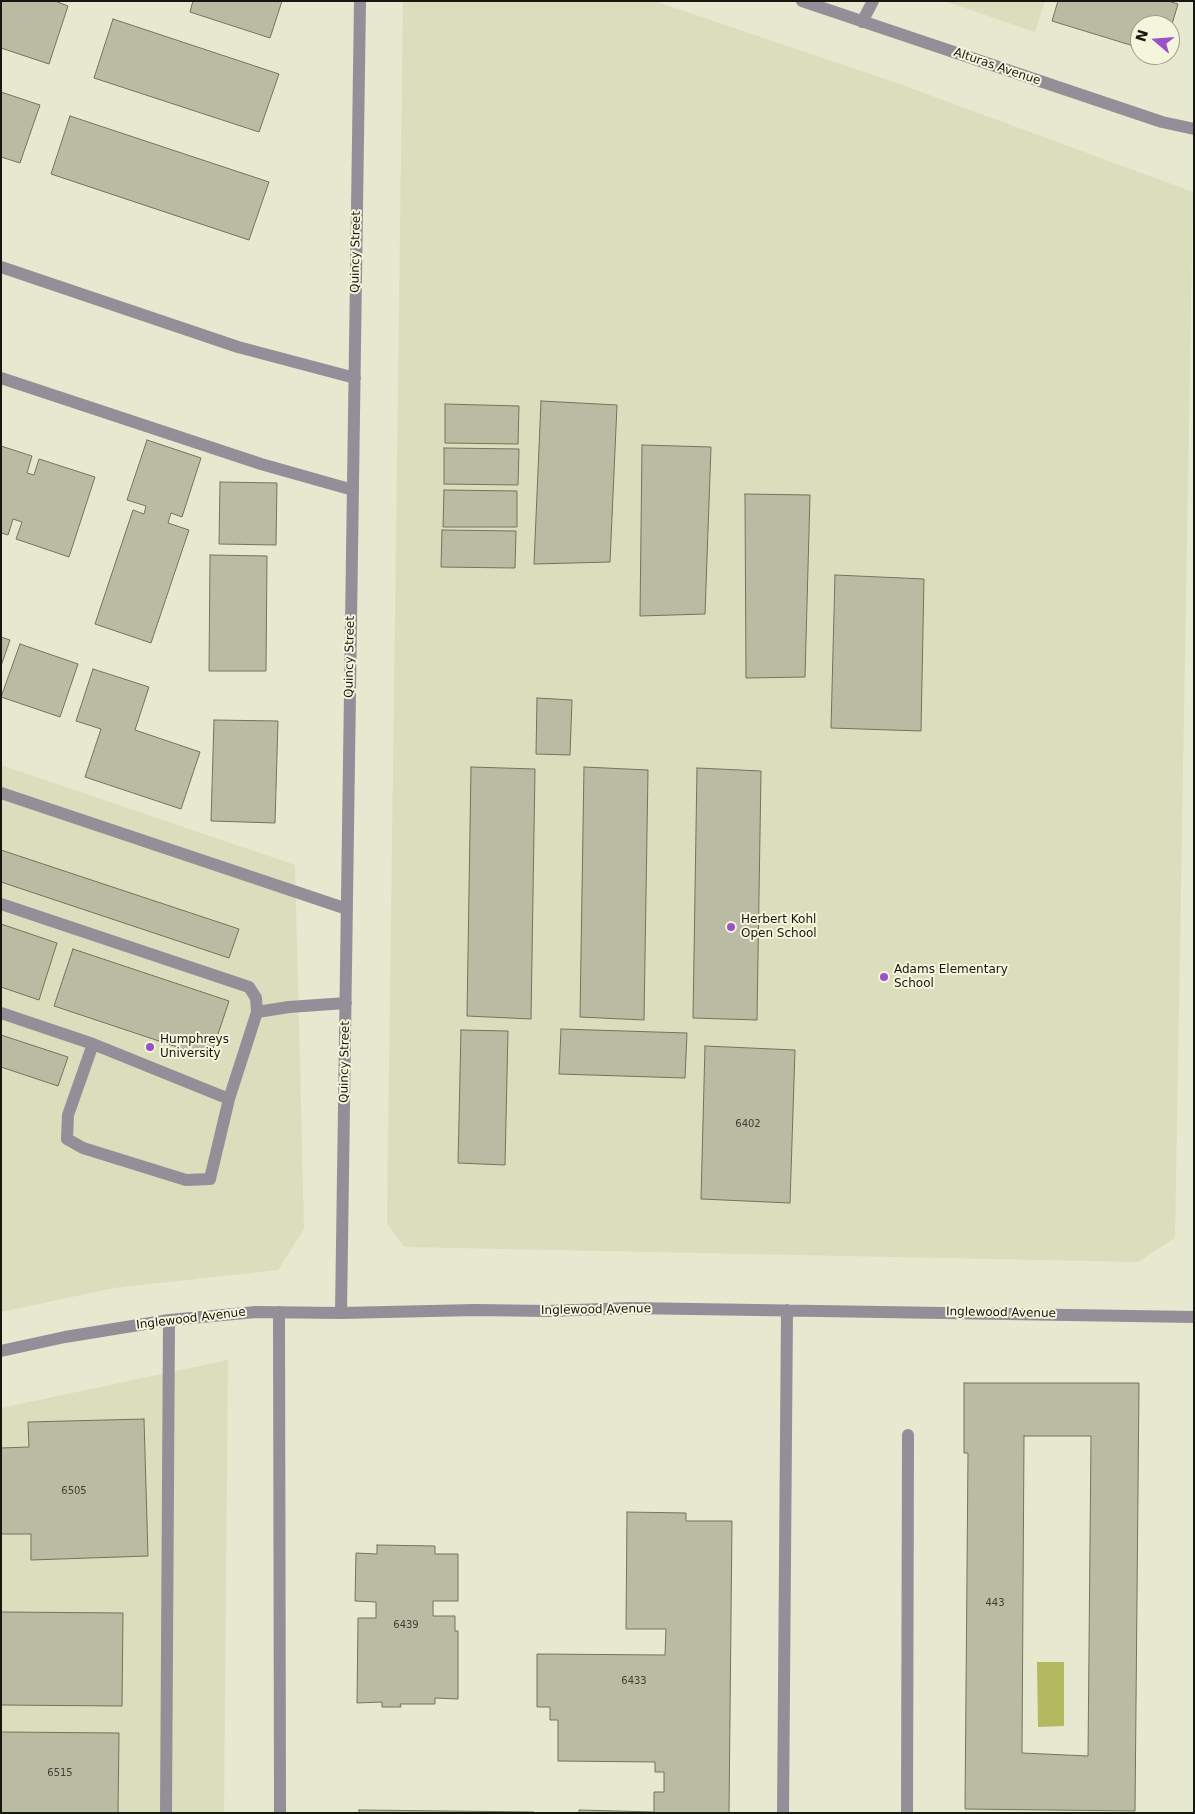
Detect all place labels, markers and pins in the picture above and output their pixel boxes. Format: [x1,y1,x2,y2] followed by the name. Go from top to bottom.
[741,913,817,941] place label: Herbert Kohl Open School
[725,921,737,933] marker: Herbert Kohl Open School
[894,963,1008,991] place label: Adams Elementary School
[878,971,890,983] marker: Adams Elementary School
[160,1033,229,1061] place label: Humphreys University
[144,1041,156,1053] marker: Humphreys University

